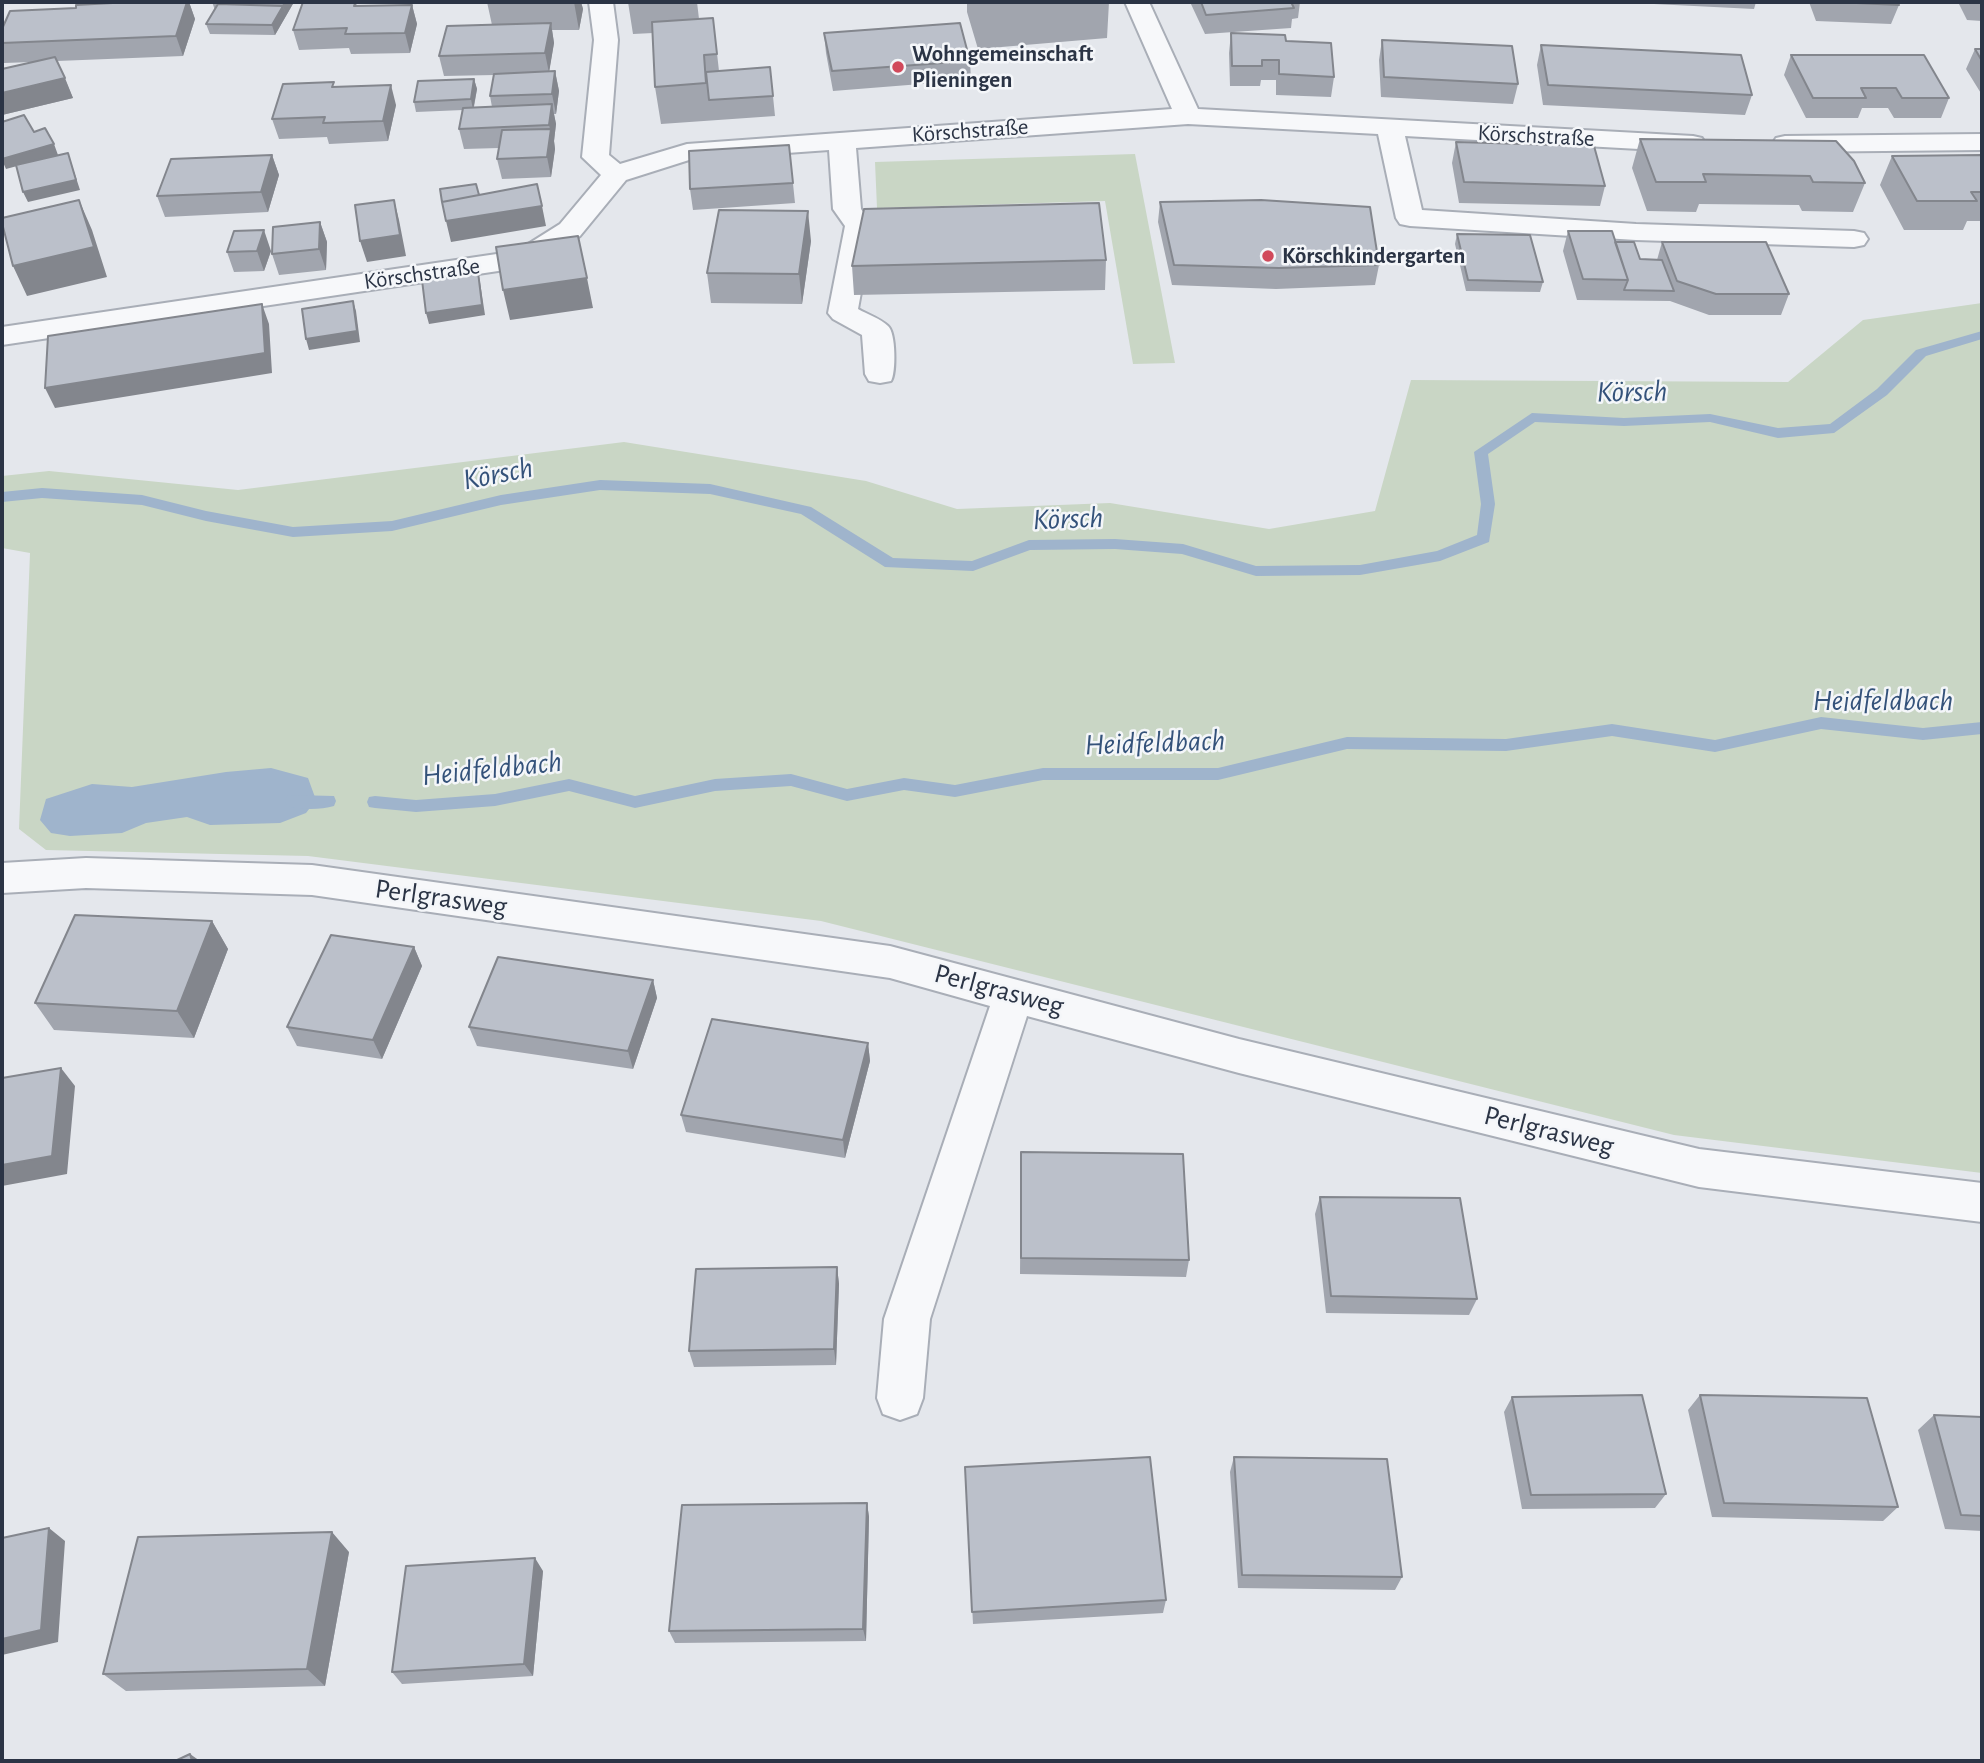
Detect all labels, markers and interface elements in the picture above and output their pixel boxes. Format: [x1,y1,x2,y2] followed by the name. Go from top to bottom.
[912,40,1093,94] place label: Wohngemeinschaft Plieningen
[890,59,906,75] marker: Wohngemeinschaft Plieningen
[911,113,1029,149] street label: Körschstraße
[1477,119,1595,153] street label: Körschstraße
[1282,242,1465,270] place label: Körschkindergarten
[1260,248,1276,264] marker: Körschkindergarten
[362,252,482,296] street label: Körschstraße
[1596,373,1668,411] water label: Körsch
[460,450,536,498] water label: Körsch
[1032,500,1104,538] water label: Körsch
[1813,683,1953,719] water label: Heidfeldbach
[1084,723,1226,763] water label: Heidfeldbach
[420,744,564,794] water label: Heidfeldbach
[373,872,509,924] street label: Perlgrasweg
[931,957,1067,1023] street label: Perlgrasweg
[1481,1099,1617,1163] street label: Perlgrasweg

